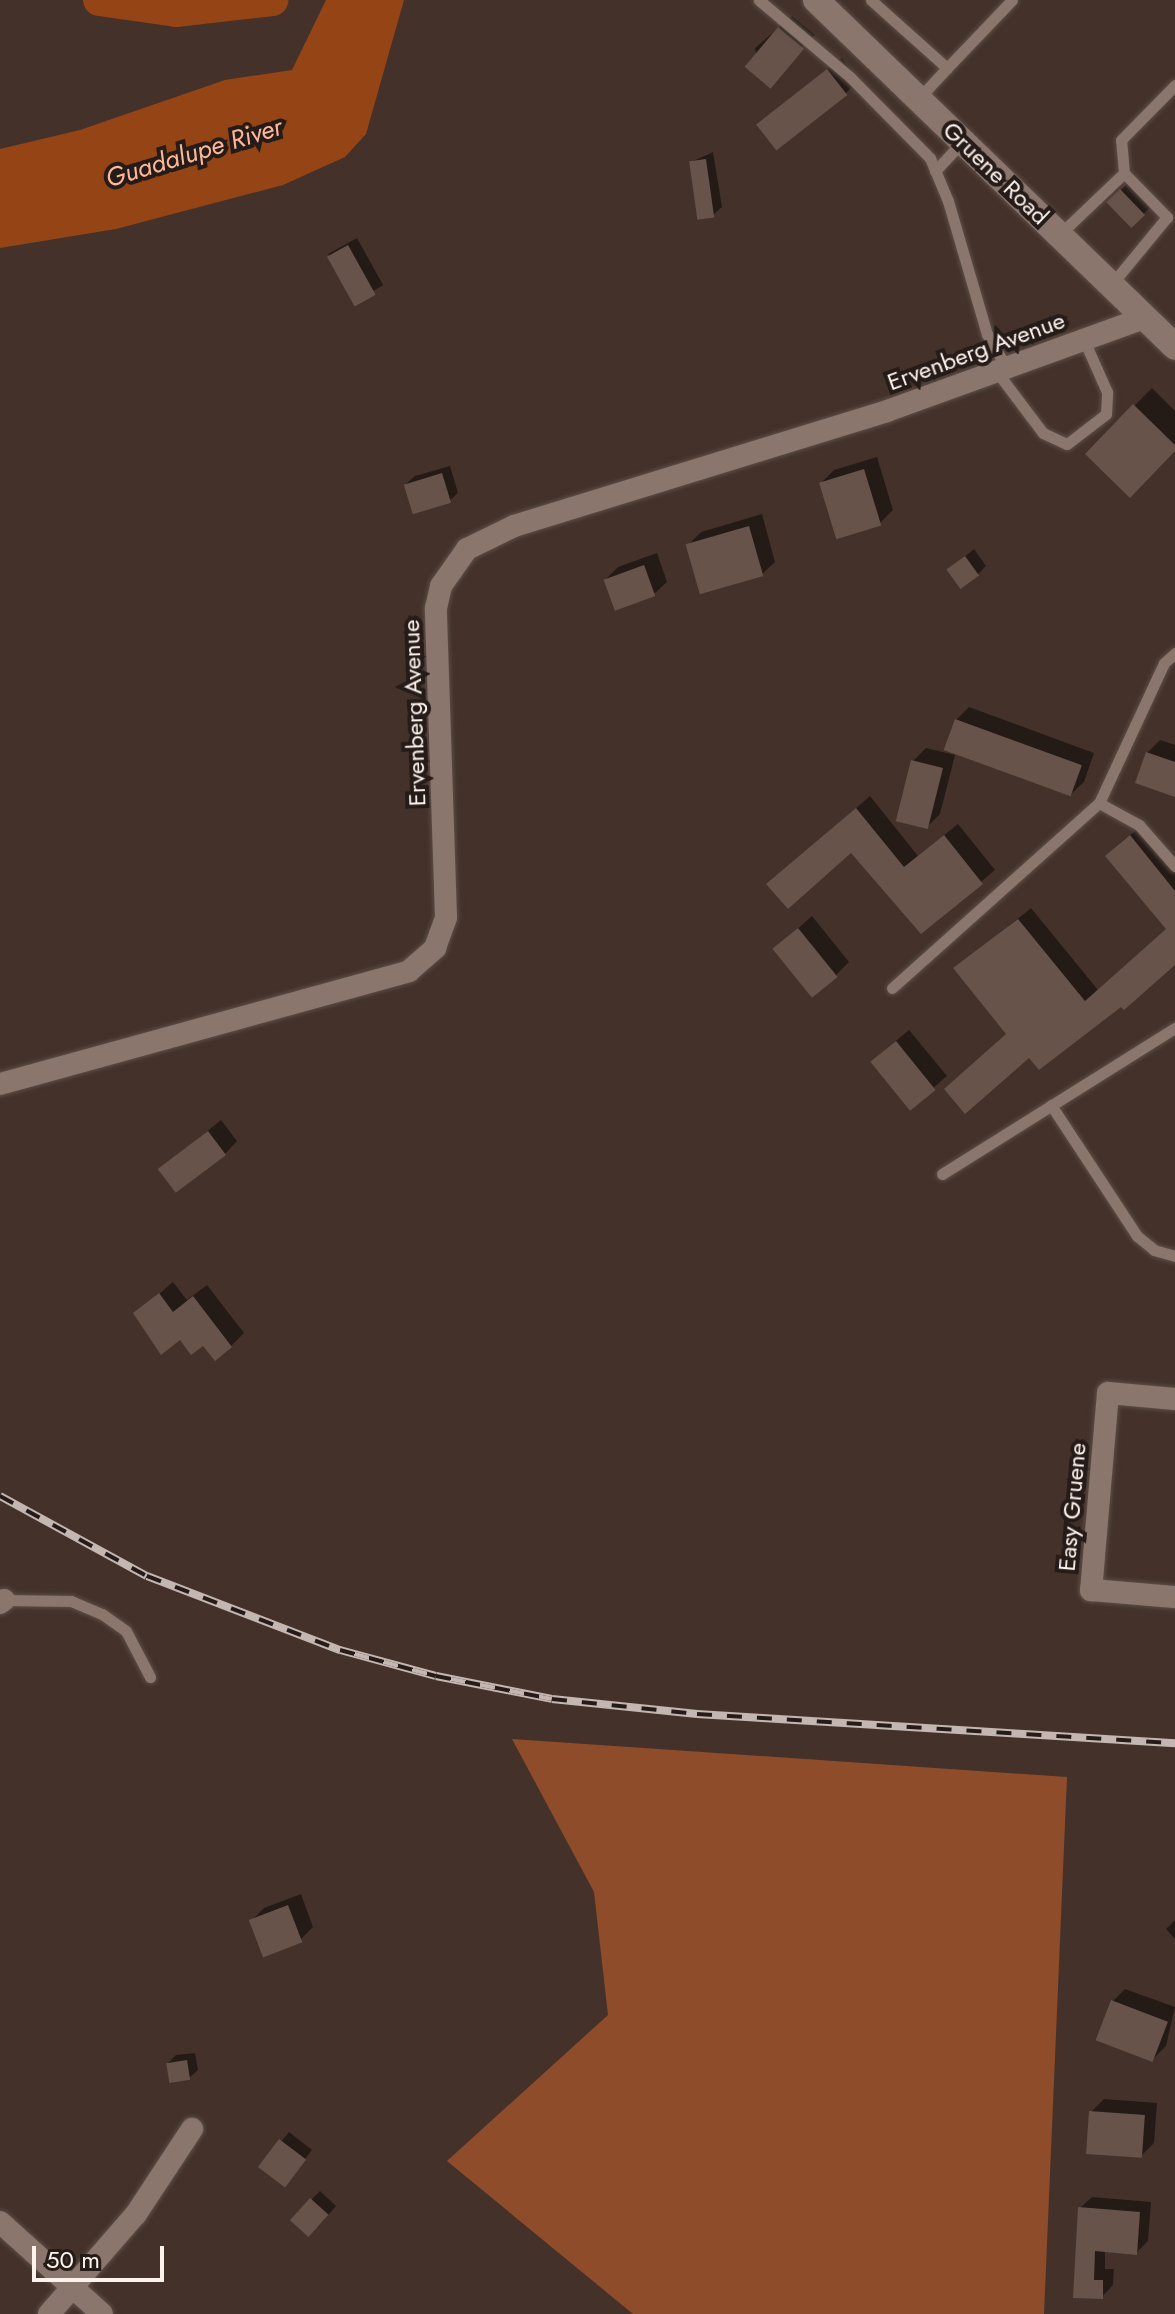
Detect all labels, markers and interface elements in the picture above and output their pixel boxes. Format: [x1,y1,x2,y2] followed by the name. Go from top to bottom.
[102,111,286,195] water label: Guadalupe River
[937,116,1055,230] street label: Gruene Road
[883,306,1069,396] street label: Ervenberg Avenue
[396,619,432,807] street label: Ervenberg Avenue
[1052,1442,1092,1572] street label: Easy Gruene
[36,2230,168,2280] scale bar
[46,2242,100,2277] text: 50 m

